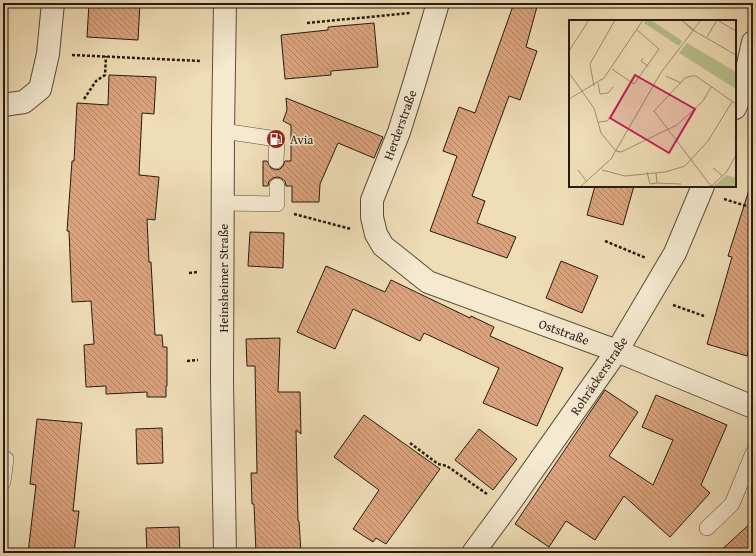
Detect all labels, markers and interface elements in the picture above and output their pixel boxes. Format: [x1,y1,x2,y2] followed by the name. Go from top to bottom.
[569,20,736,187] inset map
[379,87,421,163] street label: Herderstraße
[265,128,287,150] fuel station icon: Avia
[290,130,314,149] place label: Avia
[214,224,233,332] street label: Heinsheimer Straße
[536,314,592,350] street label: Oststraße
[566,333,632,419] street label: Rohräckerstraße

